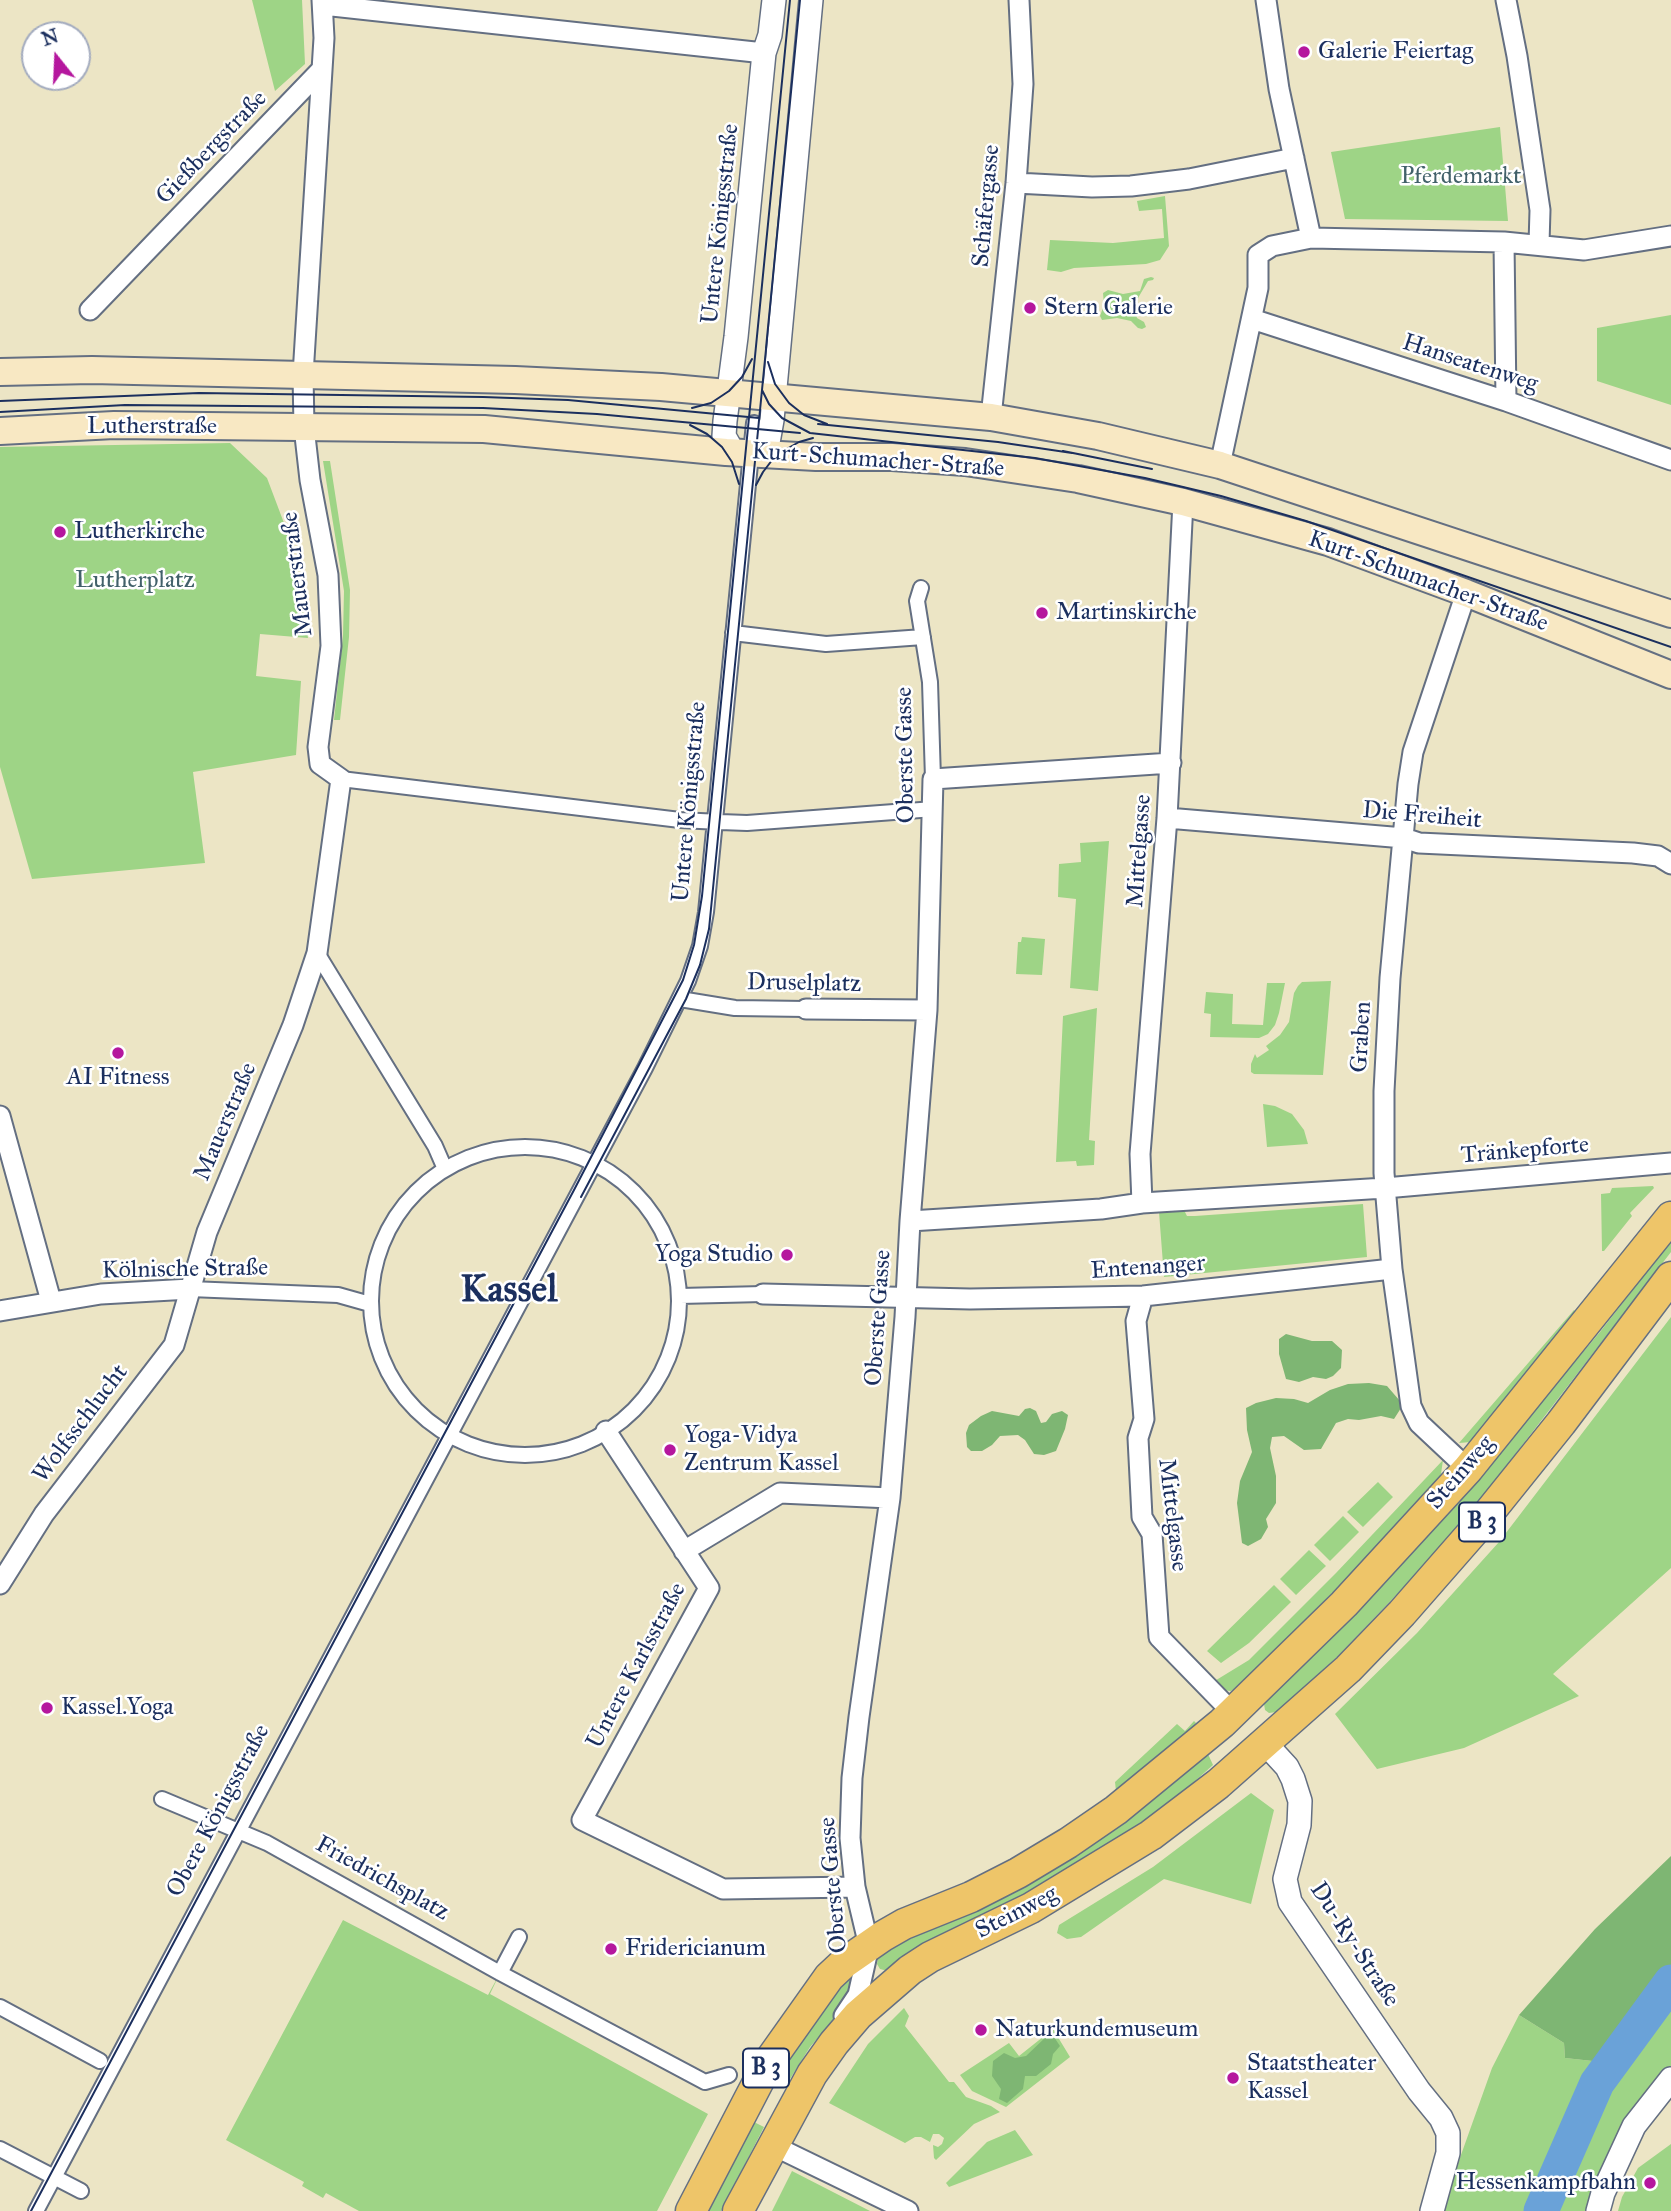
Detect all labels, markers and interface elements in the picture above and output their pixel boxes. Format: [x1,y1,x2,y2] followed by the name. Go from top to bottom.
[21,21,91,91] north arrow
[39,24,61,51] text: N
[1318,38,1473,66] place label: Galerie Feiertag
[1296,44,1312,60] marker: Galerie Feiertag
[151,85,273,211] street label: Gießbergstraße
[696,123,746,325] street label: Untere Königsstraße
[967,143,1007,269] street label: Schäfergasse
[1400,163,1522,191] park label: Pferdemarkt
[1044,294,1173,322] place label: Stern Galerie
[1022,300,1038,316] marker: Stern Galerie
[1399,329,1541,399] street label: Hanseatenweg
[87,413,217,441] street label: Lutherstraße
[751,438,1005,484] street label: Kurt-Schumacher-Straße
[276,510,320,638] street label: Mauerstraße
[74,518,205,546] place label: Lutherkirche
[52,524,68,540] marker: Lutherkirche
[1304,525,1552,639] street label: Kurt-Schumacher-Straße
[75,567,195,595] park label: Lutherplatz
[1056,599,1197,627] place label: Martinskirche
[1034,605,1050,621] marker: Martinskirche
[890,686,922,824] street label: Oberste Gasse
[667,701,713,903] street label: Untere Königsstraße
[1122,793,1158,909] street label: Mittelgasse
[1361,796,1483,836] street label: Die Freiheit
[747,969,861,999] street label: Druselplatz
[1346,1001,1378,1073] street label: Graben
[110,1045,126,1061] marker: AI Fitness
[188,1059,264,1185] street label: Mauerstraße
[67,1064,169,1092] place label: AI Fitness
[1460,1131,1590,1171] street label: Tränkepforte
[655,1241,773,1269] place label: Yoga Studio
[779,1247,795,1263] marker: Yoga Studio
[860,1249,898,1387] street label: Oberste Gasse
[1090,1250,1206,1286] street label: Entenanger
[102,1254,268,1286] street label: Kölnische Straße
[461,1269,557,1315] district label: Kassel
[27,1359,135,1489] street label: Wolfsschlucht
[684,1422,839,1478] place label: Yoga-Vidya Zentrum Kassel
[1421,1430,1501,1516] street label: Steinweg
[662,1442,678,1458] marker: Yoga-Vidya Zentrum Kassel
[1151,1457,1193,1573] street label: Mittelgasse
[1459,1502,1505,1541] road number: B 3
[581,1578,693,1754] street label: Untere Karlsstraße
[61,1694,174,1722] place label: Kassel.Yoga
[39,1700,55,1716] marker: Kassel.Yoga
[161,1720,277,1902] street label: Obere Königsstraße
[814,1816,854,1954] street label: Oberste Gasse
[310,1830,454,1928] street label: Friedrichsplatz
[1303,1877,1405,2013] street label: Du-Ry-Straße
[971,1880,1063,1946] street label: Steinweg
[625,1935,766,1963] place label: Fridericianum
[603,1941,619,1957] marker: Fridericianum
[995,2016,1198,2044] place label: Naturkundemuseum
[973,2022,989,2038] marker: Naturkundemuseum
[743,2048,789,2088] road number: B 3
[1247,2050,1376,2106] place label: Staatstheater Kassel
[1225,2070,1241,2086] marker: Staatstheater Kassel
[1456,2169,1636,2197] place label: Hessenkampfbahn
[1642,2175,1658,2191] marker: Hessenkampfbahn

